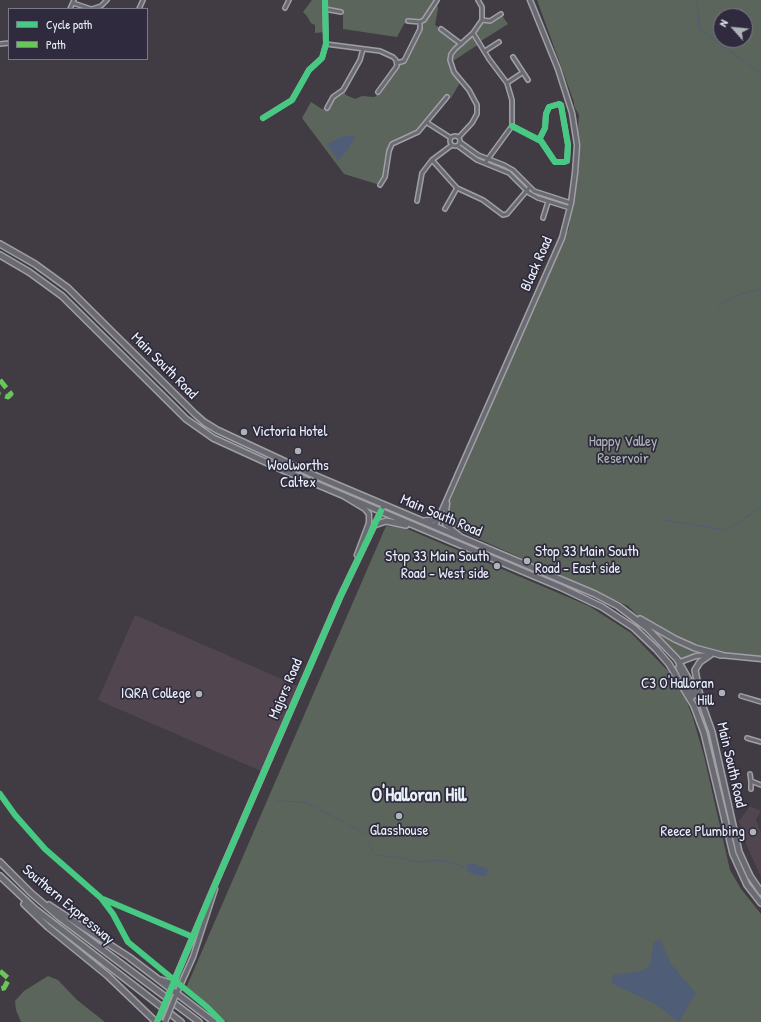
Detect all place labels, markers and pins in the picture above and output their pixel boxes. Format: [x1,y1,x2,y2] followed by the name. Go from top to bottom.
[252,423,327,441] place label: Victoria Hotel
[239,427,249,437] marker: Victoria Hotel
[293,446,303,456] marker: Woolworths Caltex
[267,457,329,492] place label: Woolworths Caltex
[535,543,639,578] place label: Stop 33 Main South Road - East side
[385,548,489,583] place label: Stop 33 Main South Road - West side
[522,556,532,566] marker: Stop 33 Main South Road - East side
[492,561,502,571] marker: Stop 33 Main South Road - West side
[641,675,714,710] place label: C3 O'Halloran Hill
[121,685,191,703] place label: IQRA College
[717,688,727,698] marker: C3 O'Halloran Hill
[194,689,204,699] marker: IQRA College
[394,811,404,821] marker: Glasshouse
[370,822,428,840] place label: Glasshouse
[661,823,745,841] place label: Reece Plumbing
[748,827,758,837] marker: Reece Plumbing

